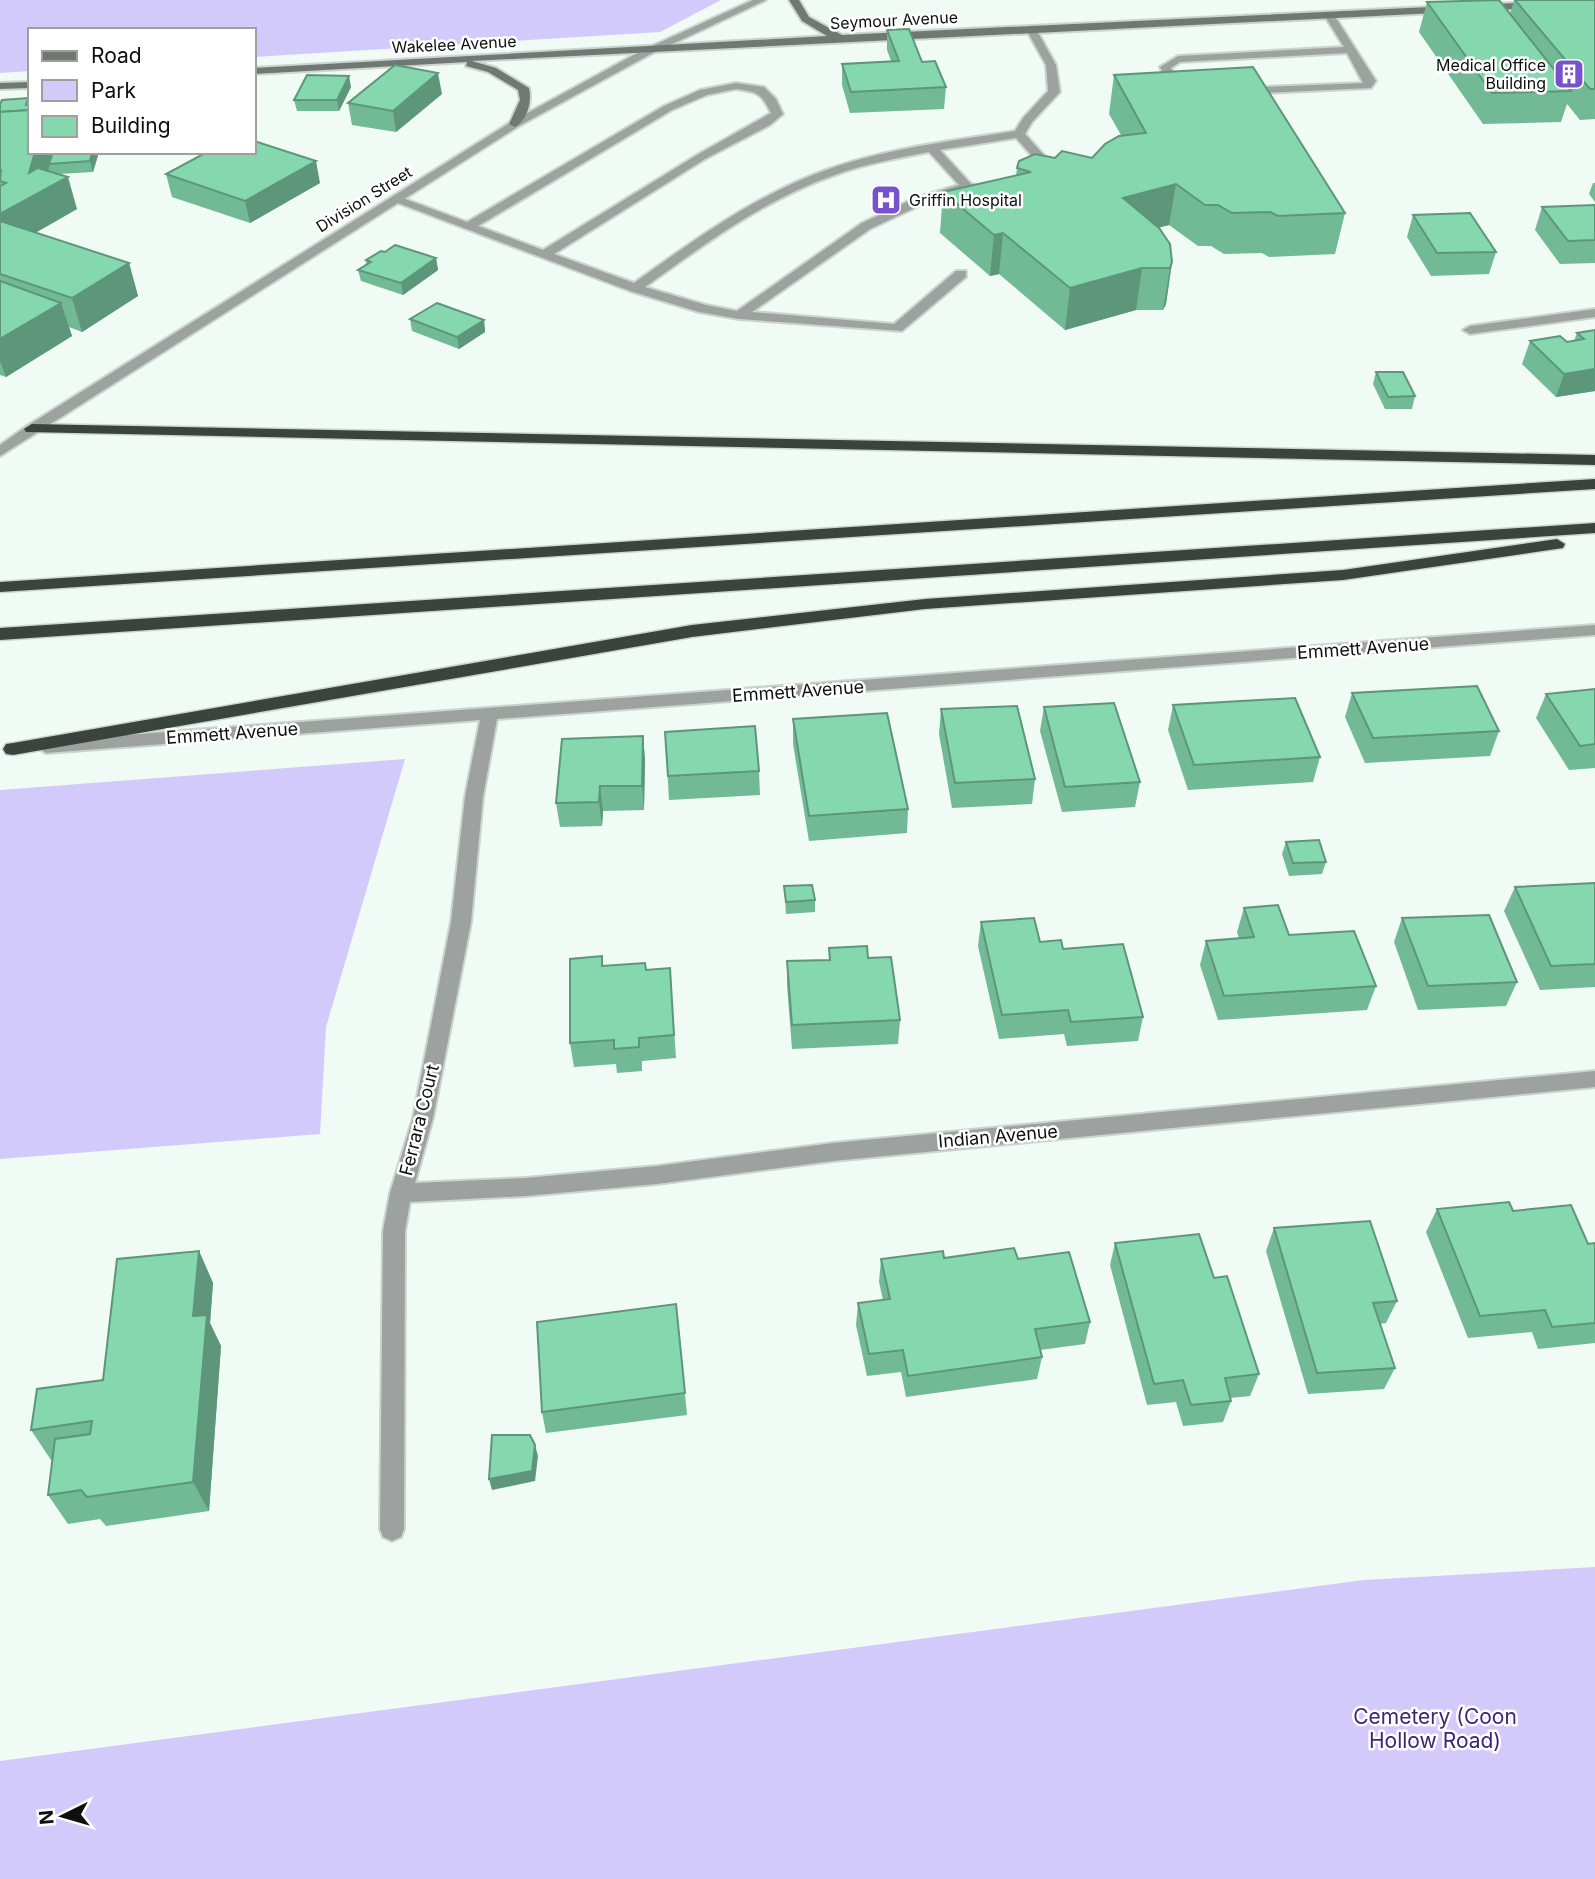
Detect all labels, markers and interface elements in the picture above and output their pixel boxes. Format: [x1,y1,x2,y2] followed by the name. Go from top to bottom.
[830,7,958,33] street label: Seymour Avenue
[28,28,256,154] legend
[391,31,517,57] street label: Wakelee Avenue
[91,43,142,68] text: Road
[1436,55,1546,93] place label: Medical Office Building
[1552,57,1586,91] building icon: Medical Office Building
[91,78,136,103] text: Park
[91,113,171,138] text: Building
[312,162,416,236] street label: Division Street
[869,183,903,217] hospital icon: Griffin Hospital
[909,190,1022,210] place label: Griffin Hospital
[1296,633,1430,663] street label: Emmett Avenue
[731,676,865,706] street label: Emmett Avenue
[165,718,299,748] street label: Emmett Avenue
[395,1062,443,1178] street label: Ferrara Court
[937,1120,1059,1152] street label: Indian Avenue
[1353,1704,1517,1753] park label: Cemetery (Coon Hollow Road)
[28,1781,98,1851] north arrow
[34,1809,59,1826] text: N

